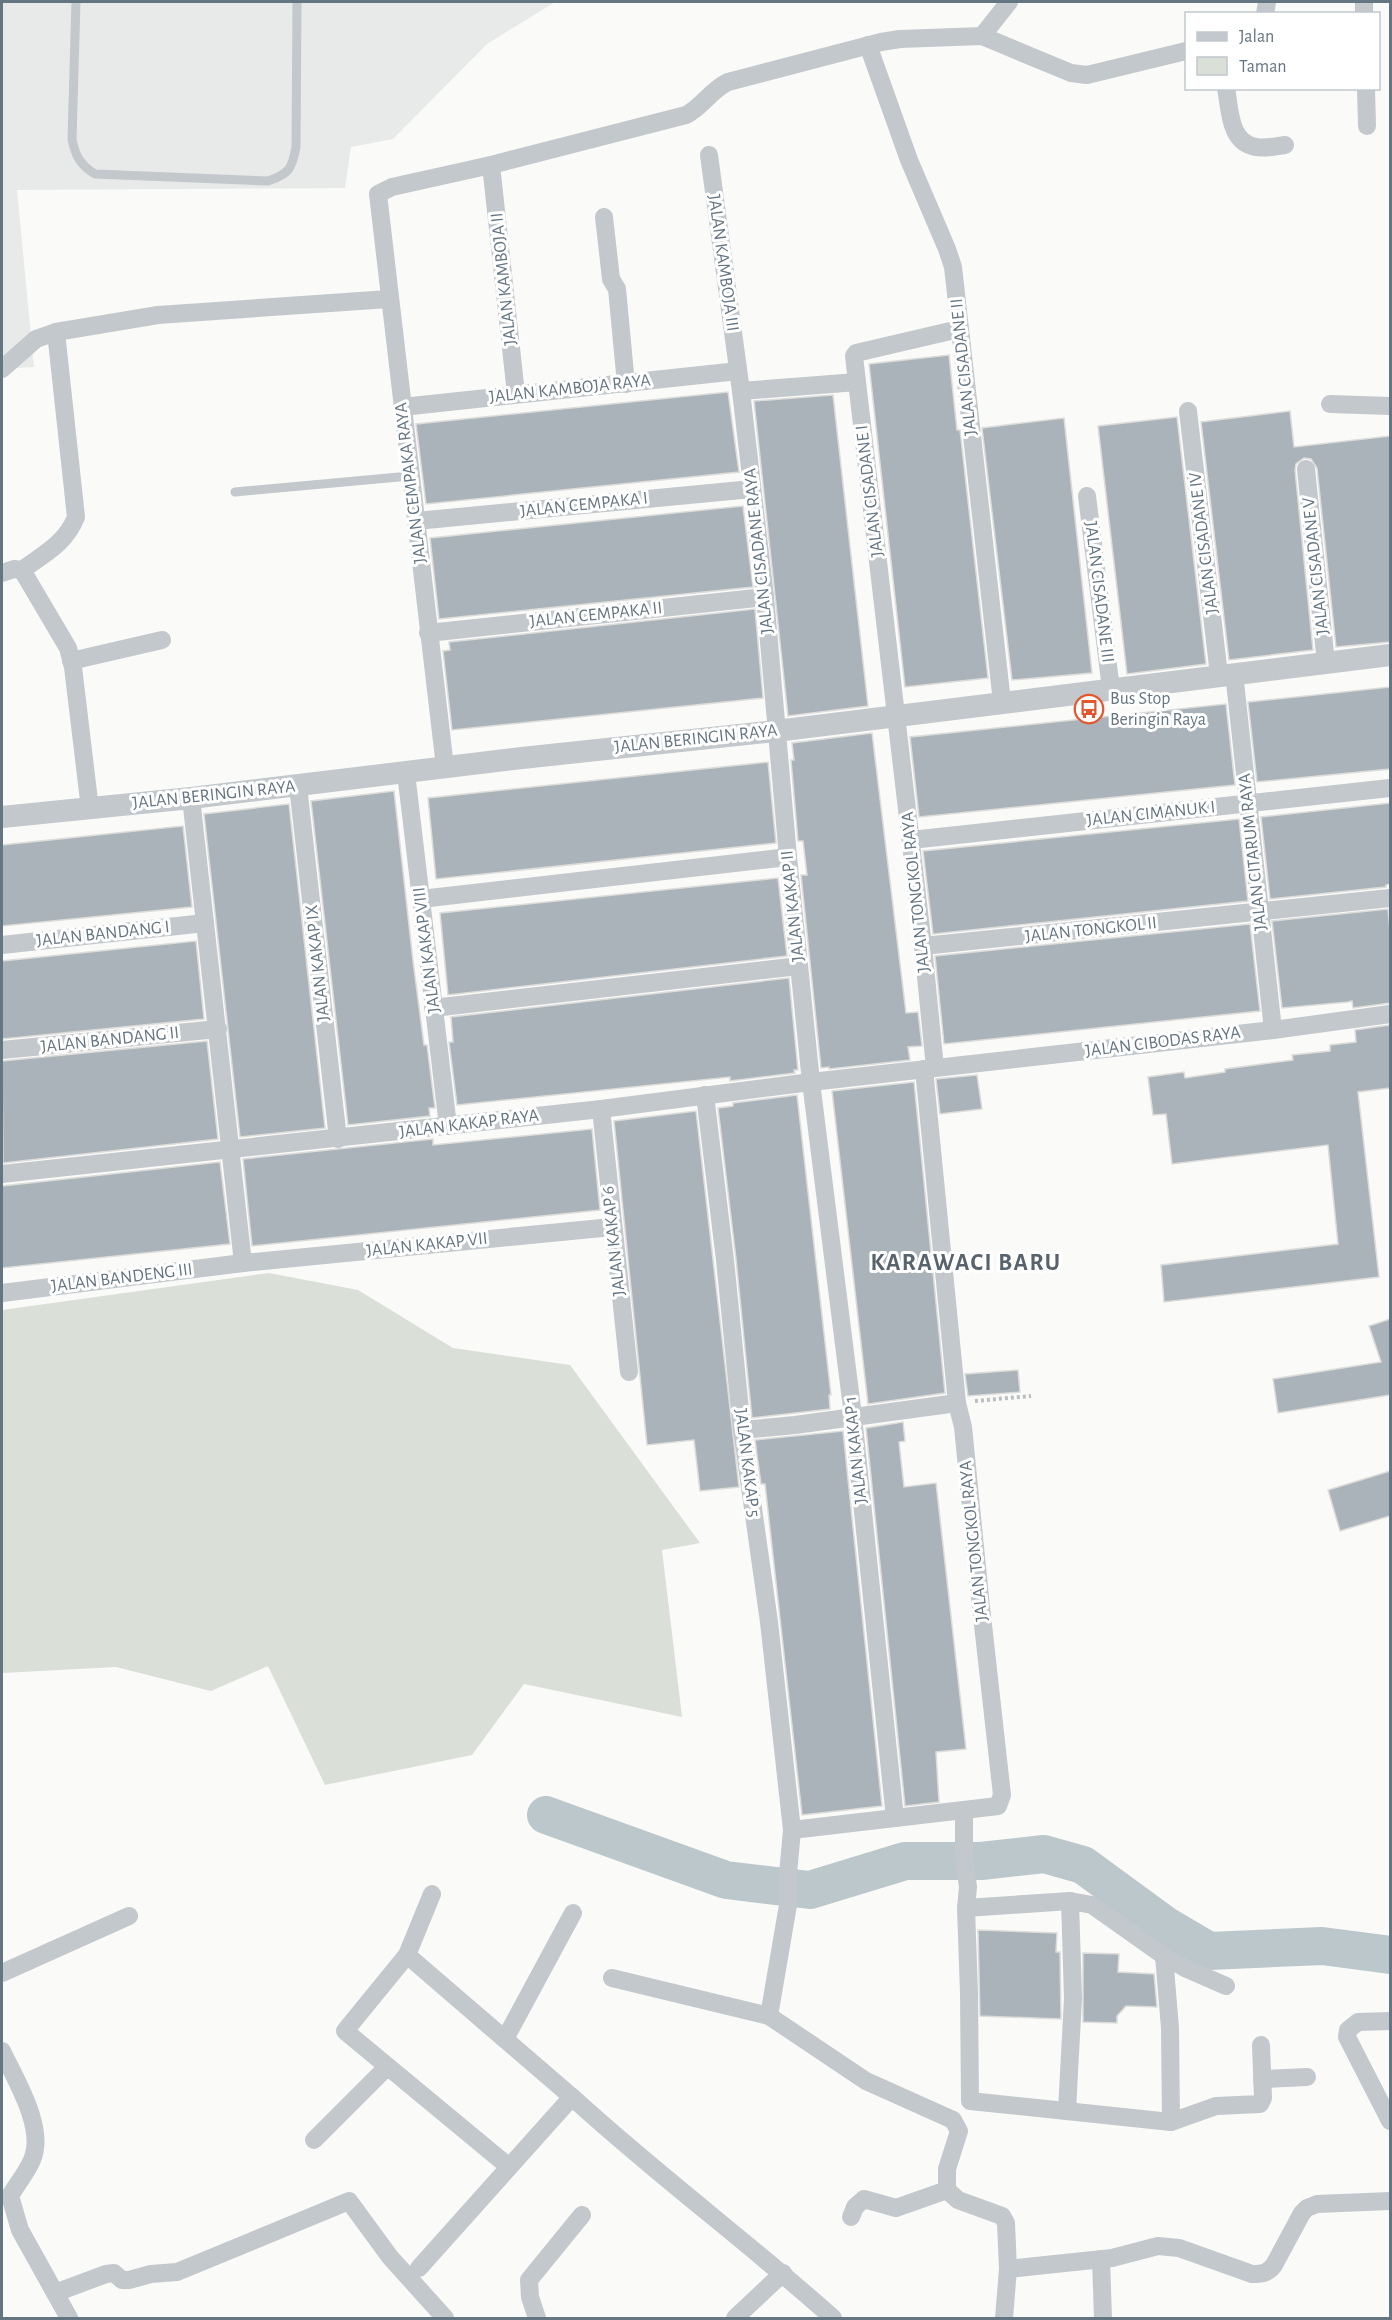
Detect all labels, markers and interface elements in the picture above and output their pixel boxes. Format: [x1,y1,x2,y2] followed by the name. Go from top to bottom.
[1185,12,1380,90] legend
[1239,28,1274,46] text: Jalan
[1239,58,1287,76] text: Taman
[704,193,742,333] street label: JALAN KAMBOJA III
[488,212,520,346] street label: JALAN KAMBOJA II
[948,298,980,436] street label: JALAN CISADANE II
[488,372,652,406] street label: JALAN KAMBOJA RAYA
[392,401,430,565] street label: JALAN CEMPAKA RAYA
[853,424,887,558] street label: JALAN CISADANE I
[741,467,777,635] street label: JALAN CISADANE RAYA
[1186,470,1222,615] street label: JALAN CISADANE IV
[519,489,649,521] street label: JALAN CEMPAKA I
[1300,496,1332,636] street label: JALAN CISADANE V
[1081,520,1117,664] street label: JALAN CISADANE III
[529,599,663,631] street label: JALAN CEMPAKA II
[1110,690,1206,729] place label: Bus Stop Beringin Raya
[1073,693,1105,725] bus stop icon: Bus Stop Beringin Raya
[614,721,779,757] street label: JALAN BERINGIN RAYA
[1236,772,1270,931] street label: JALAN CITARUM RAYA
[132,777,297,813] street label: JALAN BERINGIN RAYA
[1086,798,1216,830] street label: JALAN CIMANUK I
[899,810,933,973] street label: JALAN TONGKOL RAYA
[778,850,808,962] street label: JALAN KAKAP II
[410,886,444,1014] street label: JALAN KAKAP VIII
[303,903,333,1022] street label: JALAN KAKAP IX
[1024,914,1158,946] street label: JALAN TONGKOL II
[35,918,171,950] street label: JALAN BANDANG I
[1084,1023,1242,1060] street label: JALAN CIBODAS RAYA
[40,1024,180,1056] street label: JALAN BANDANG II
[398,1106,540,1141] street label: JALAN KAKAP RAYA
[599,1185,629,1297] street label: JALAN KAKAP 6
[366,1230,488,1260] street label: JALAN KAKAP VII
[870,1251,1062,1275] district label: KARAWACI BARU
[50,1260,194,1296] street label: JALAN BANDENG III
[841,1395,871,1505] street label: JALAN KAKAP 1
[731,1408,763,1518] street label: JALAN KAKAP 5
[957,1459,991,1622] street label: JALAN TONGKOL RAYA

